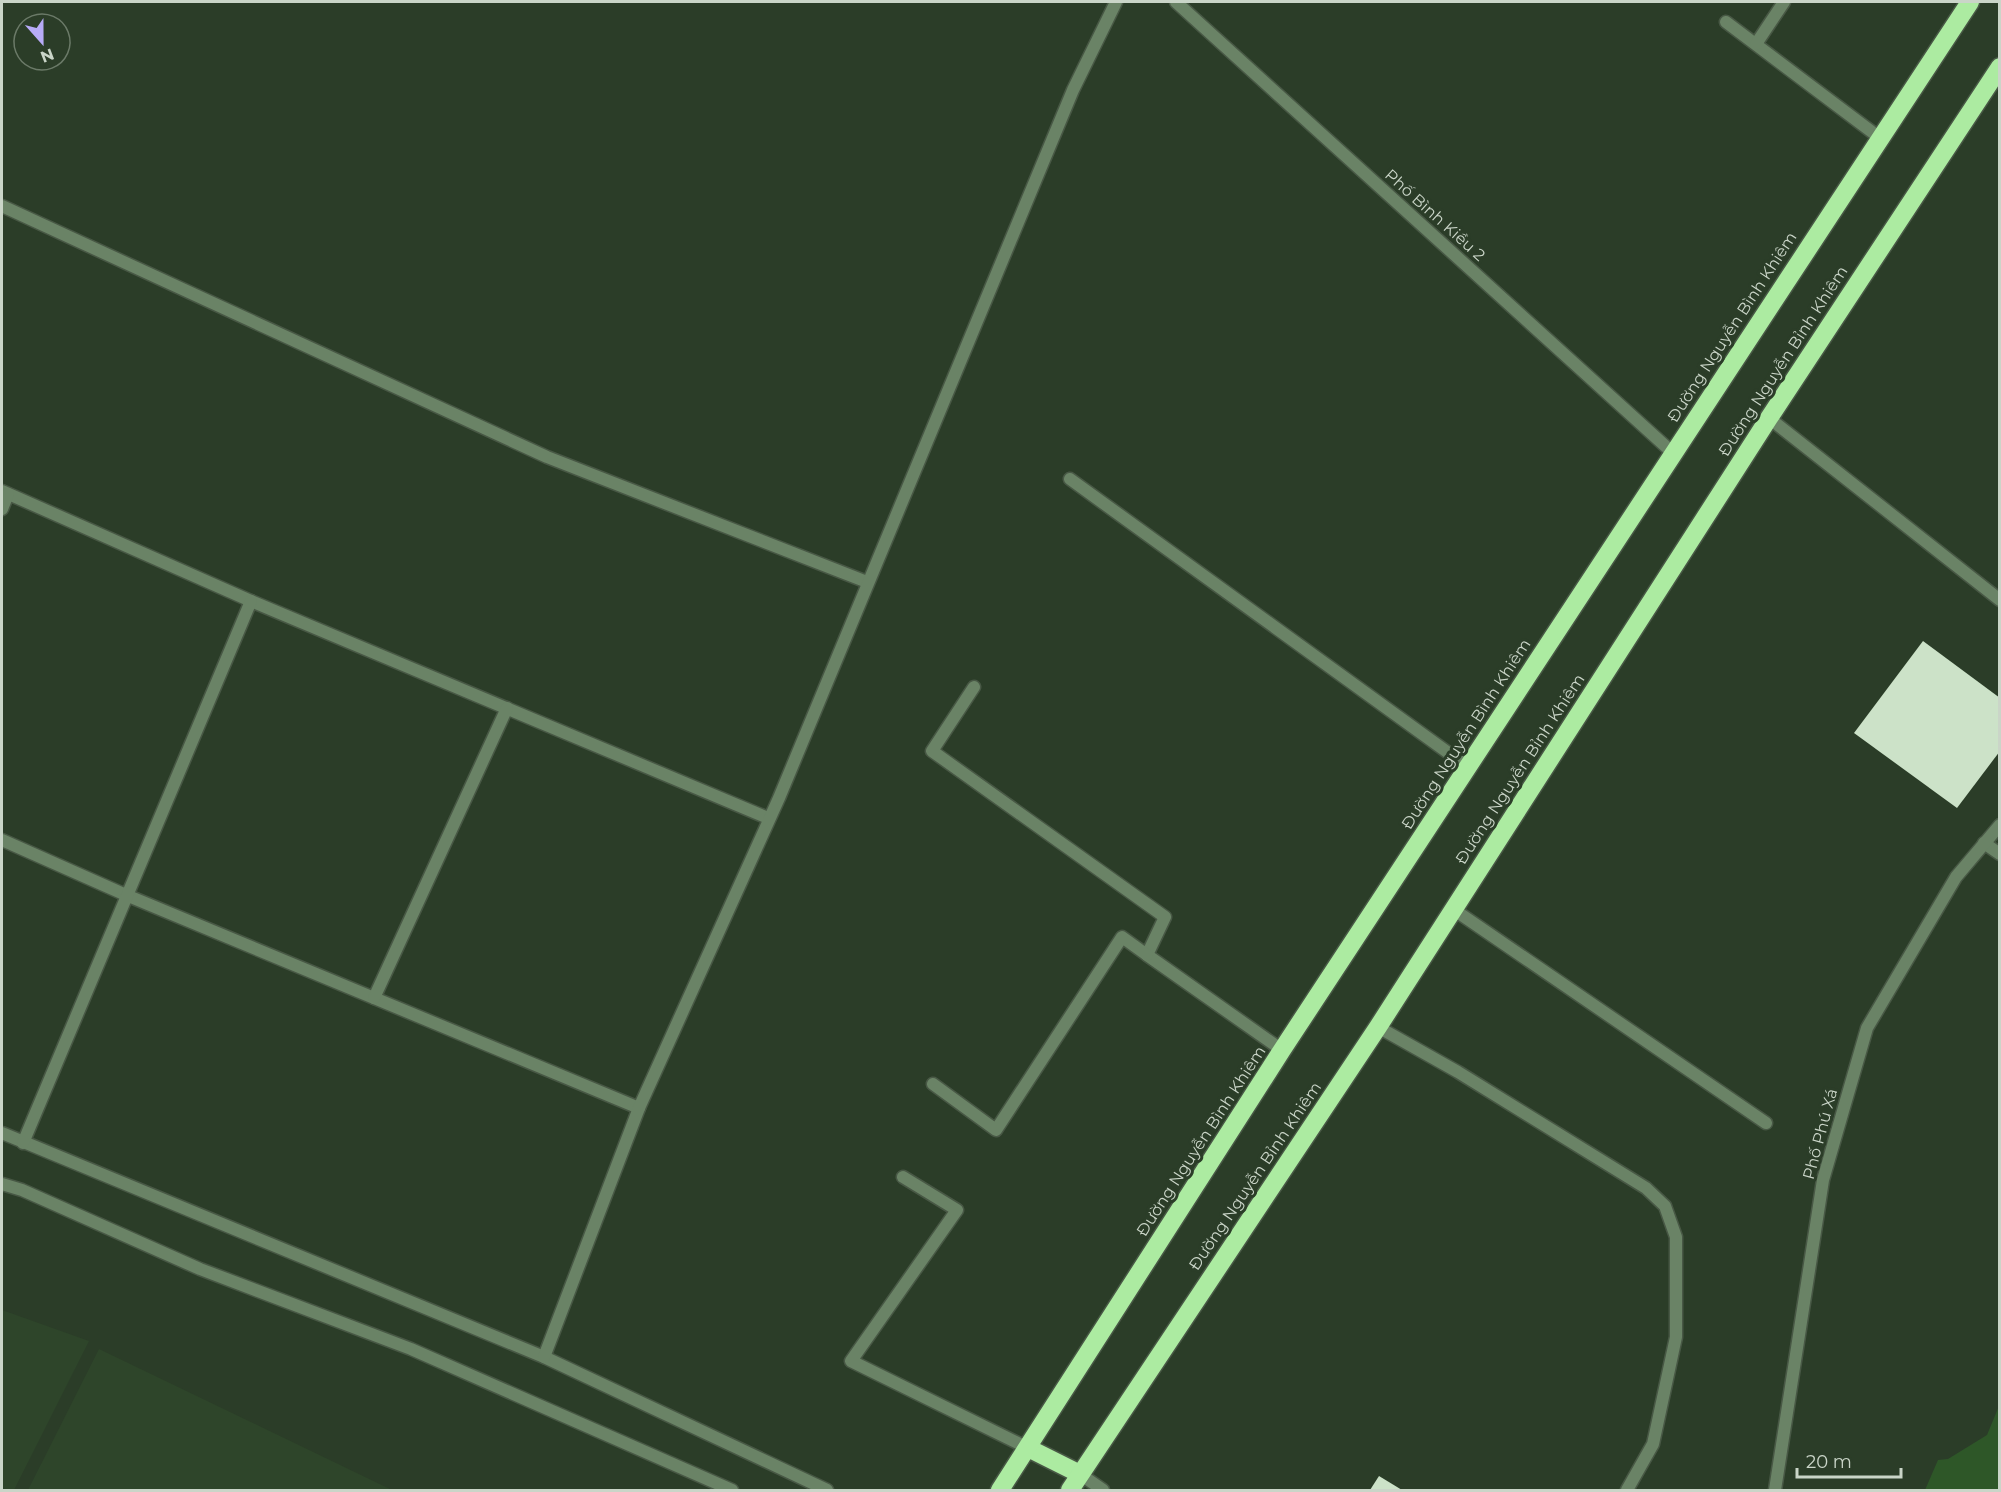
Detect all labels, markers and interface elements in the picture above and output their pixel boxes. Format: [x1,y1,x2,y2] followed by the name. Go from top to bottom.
[12,12,72,72] north arrow
[38,44,57,67] text: N
[1381,165,1489,265] street label: Phố Bình Kiều 2
[1663,228,1801,426] street label: Đường Nguyễn Bình Khiêm
[1714,262,1852,460] street label: Đường Nguyễn Bỉnh Khiêm
[1397,635,1535,833] street label: Đường Nguyễn Bình Khiêm
[1451,670,1589,868] street label: Đường Nguyễn Bỉnh Khiêm
[1132,1042,1270,1240] street label: Đường Nguyễn Bình Khiêm
[1185,1078,1325,1274] street label: Đường Nguyễn Bỉnh Khiêm
[1799,1086,1841,1182] street label: Phố Phú Xá
[1797,1441,1900,1479] scale bar
[1806,1451,1852,1473] text: 20 m

